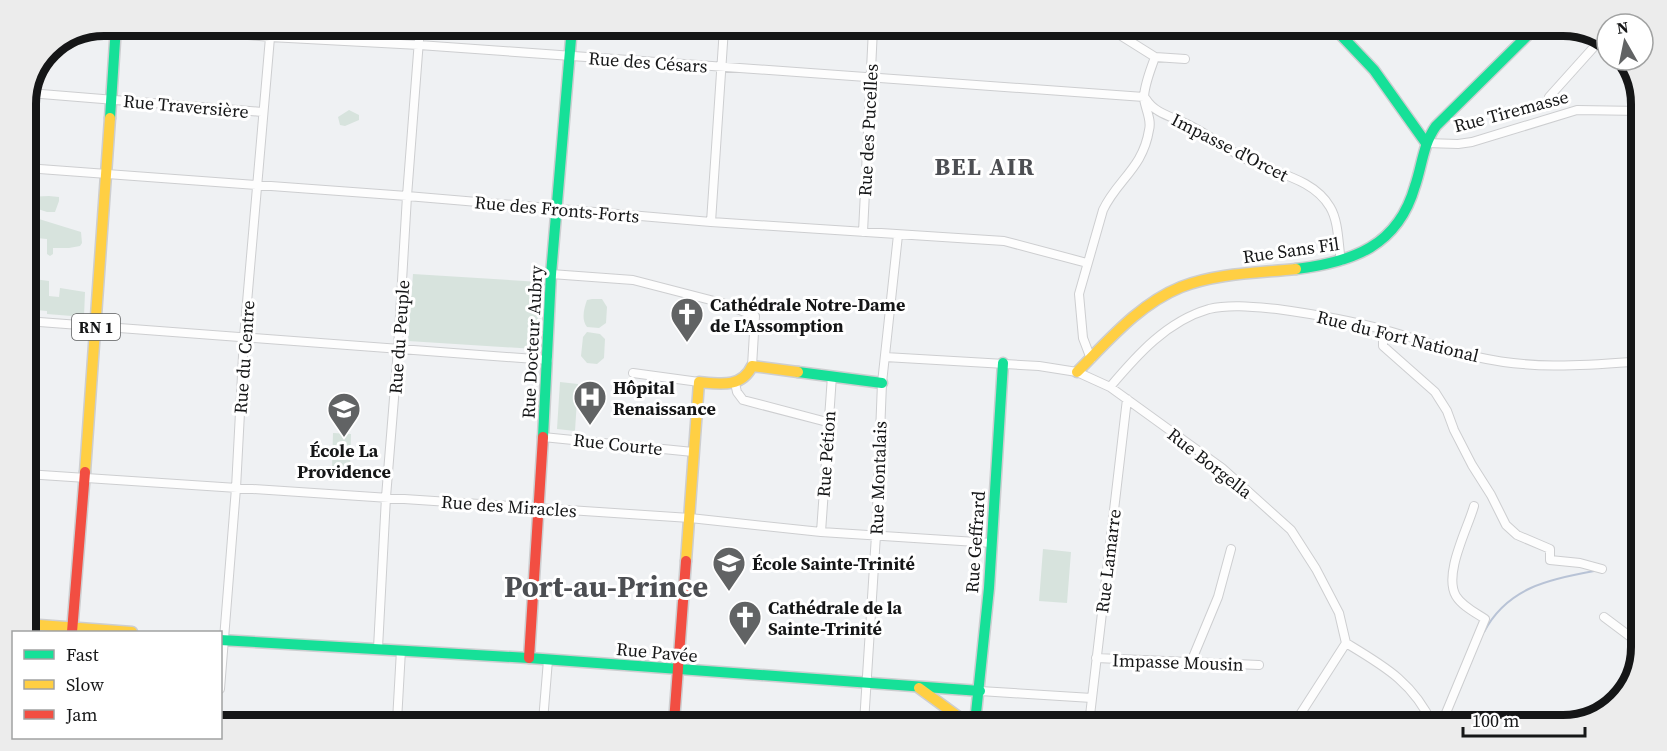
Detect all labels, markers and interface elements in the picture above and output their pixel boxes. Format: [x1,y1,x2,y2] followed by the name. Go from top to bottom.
[1595,12,1655,72] north arrow
[1615,15,1630,39] text: N
[588,45,709,79] street label: Rue des Césars
[852,63,884,197] street label: Rue des Pucelles
[1451,84,1571,138] street label: Rue Tiremasse
[122,88,250,124] street label: Rue Traversière
[1167,107,1293,187] street label: Impasse d'Orcet
[935,150,1035,183] district label: BEL AIR
[474,189,641,229] street label: Rue des Fronts-Forts
[1241,231,1341,269] street label: Rue Sans Fil
[516,264,549,419] street label: Rue Docteur Aubry
[383,279,415,395] street label: Rue du Peuple
[710,292,905,338] place label: Cathédrale Notre-Dame de L'Assomption
[669,296,705,343] church icon: Cathédrale Notre-Dame de L'Assomption
[228,299,260,415] street label: Rue du Centre
[1314,304,1482,368] street label: Rue du Fort National
[72,314,120,340] road number: RN 1
[613,375,716,421] place label: Hôpital Renaissance
[572,379,608,426] hospital icon: Hôpital Renaissance
[326,391,362,438] school or university icon: École La Providence
[811,410,841,498] street label: Rue Pétion
[864,420,892,536] street label: Rue Montalais
[1162,422,1258,505] street label: Rue Borgella
[572,427,664,461] street label: Rue Courte
[297,438,391,484] place label: École La Providence
[440,489,578,523] street label: Rue des Miracles
[959,490,991,594] street label: Rue Geffrard
[1089,508,1127,614] street label: Rue Lamarre
[711,545,747,592] school or university icon: École Sainte-Trinité
[752,551,915,576] place label: École Sainte-Trinité
[504,566,708,607] district label: Port-au-Prince
[768,595,902,641] place label: Cathédrale de la Sainte-Trinité
[727,599,763,646] church icon: Cathédrale de la Sainte-Trinité
[12,631,222,739] legend
[615,636,699,668] street label: Rue Pavée
[66,642,99,667] text: Fast
[1112,647,1244,677] street label: Impasse Mousin
[66,672,104,697] text: Slow
[1463,700,1584,738] scale bar
[65,702,98,727] text: Jam
[1472,708,1519,733] text: 100 m

